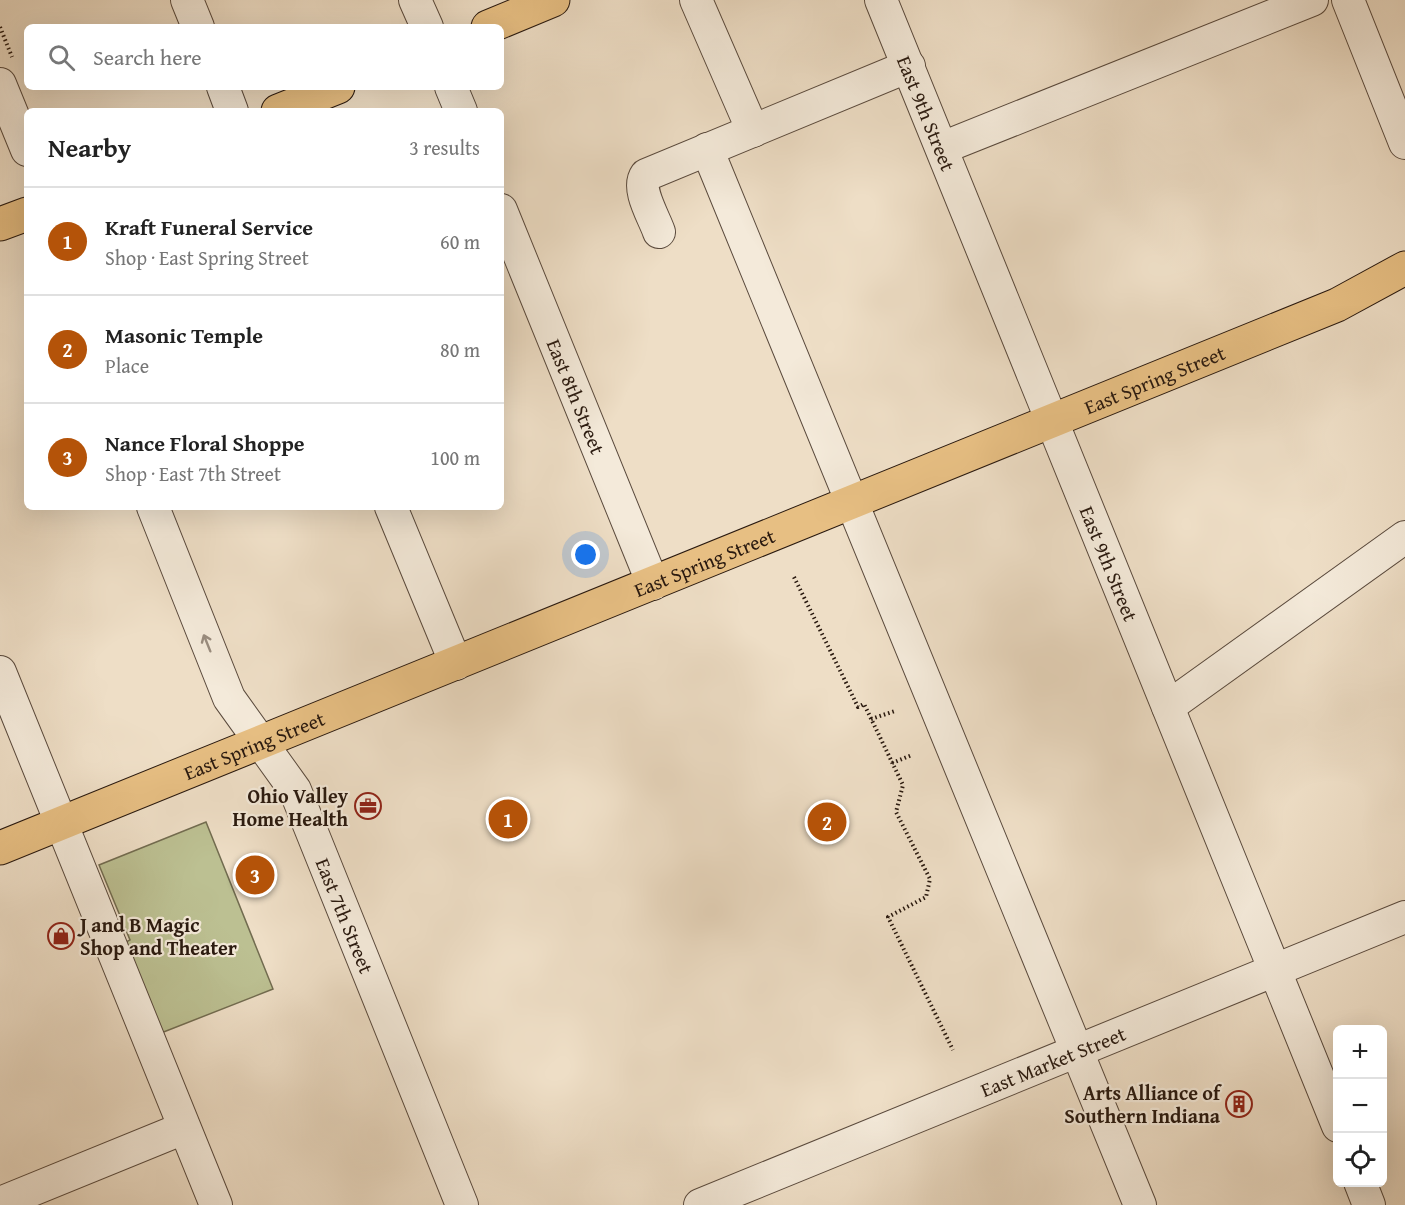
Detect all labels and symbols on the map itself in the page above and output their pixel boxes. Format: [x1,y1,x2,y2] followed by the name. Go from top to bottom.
[891,51,963,175] street label: East 9th Street
[540,334,613,458] street label: East 8th Street
[1080,338,1229,421] street label: East Spring Street
[1073,501,1146,625] street label: East 9th Street
[629,520,779,604] street label: East Spring Street
[571,540,600,569] your location
[201,635,212,653] one-way arrow
[179,703,329,786] street label: East Spring Street
[233,781,349,833] place label: Ohio Valley Home Health
[353,791,383,821] office icon: Ohio Valley Home Health
[488,796,528,842] pin: 1
[808,800,846,844] pin: 2
[236,852,274,898] pin: 3
[309,853,382,977] street label: East 7th Street
[77,910,237,962] place label: J and B Magic Shop and Theater
[46,921,76,951] shop icon: J and B Magic Shop and Theater
[976,1018,1130,1104] street label: East Market Street
[1064,1078,1222,1130] place label: Arts Alliance of Southern Indiana
[1224,1089,1254,1119] building icon: Arts Alliance of Southern Indiana

